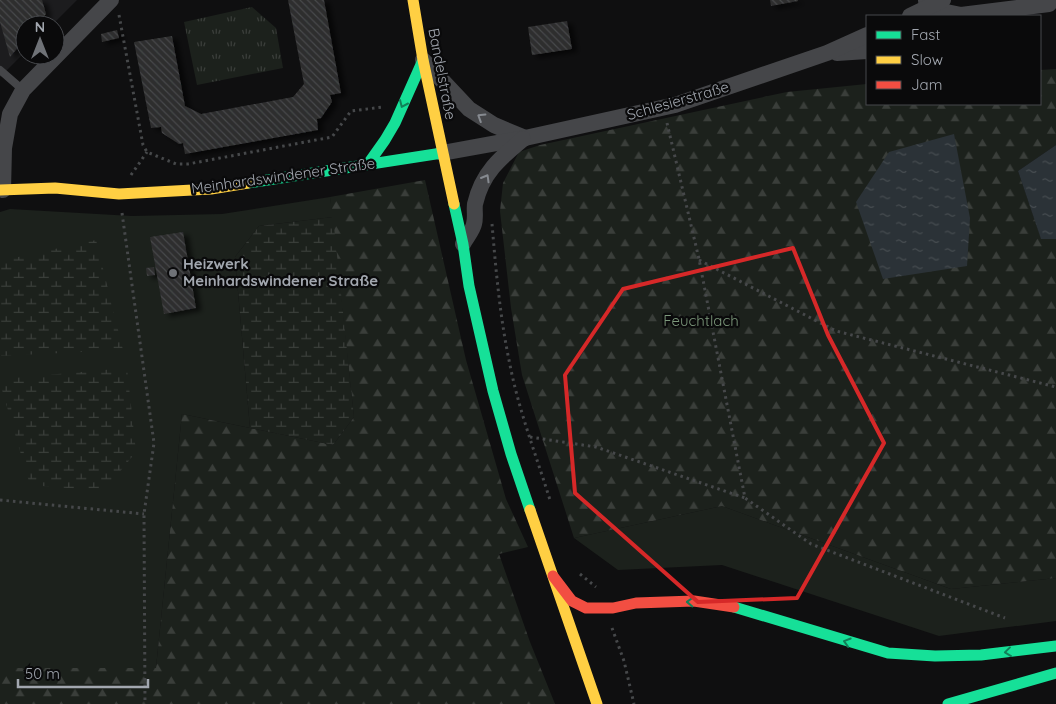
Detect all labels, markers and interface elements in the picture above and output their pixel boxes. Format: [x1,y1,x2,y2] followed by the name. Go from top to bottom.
[15,15,65,65] north arrow
[866,15,1041,105] legend
[35,18,45,36] text: N
[911,25,940,44] text: Fast
[424,26,461,121] street label: Bandelstraße
[911,50,943,69] text: Slow
[911,75,942,94] text: Jam
[625,77,731,124] street label: Schlesierstraße
[399,99,410,108] one-way arrow
[477,113,486,123] one-way arrow
[190,153,376,198] street label: Meinhardswindener Straße
[479,175,489,184] one-way arrow
[183,254,378,290] place label: Heizwerk Meinhardswindener Straße
[167,267,179,279] marker: Heizwerk Meinhardswindener Straße
[663,311,739,330] park label: Feuchtlach
[686,596,694,607] one-way arrow
[843,637,852,647] one-way arrow
[1003,646,1011,657] one-way arrow
[18,656,148,688] scale bar
[25,664,60,683] text: 50 m

